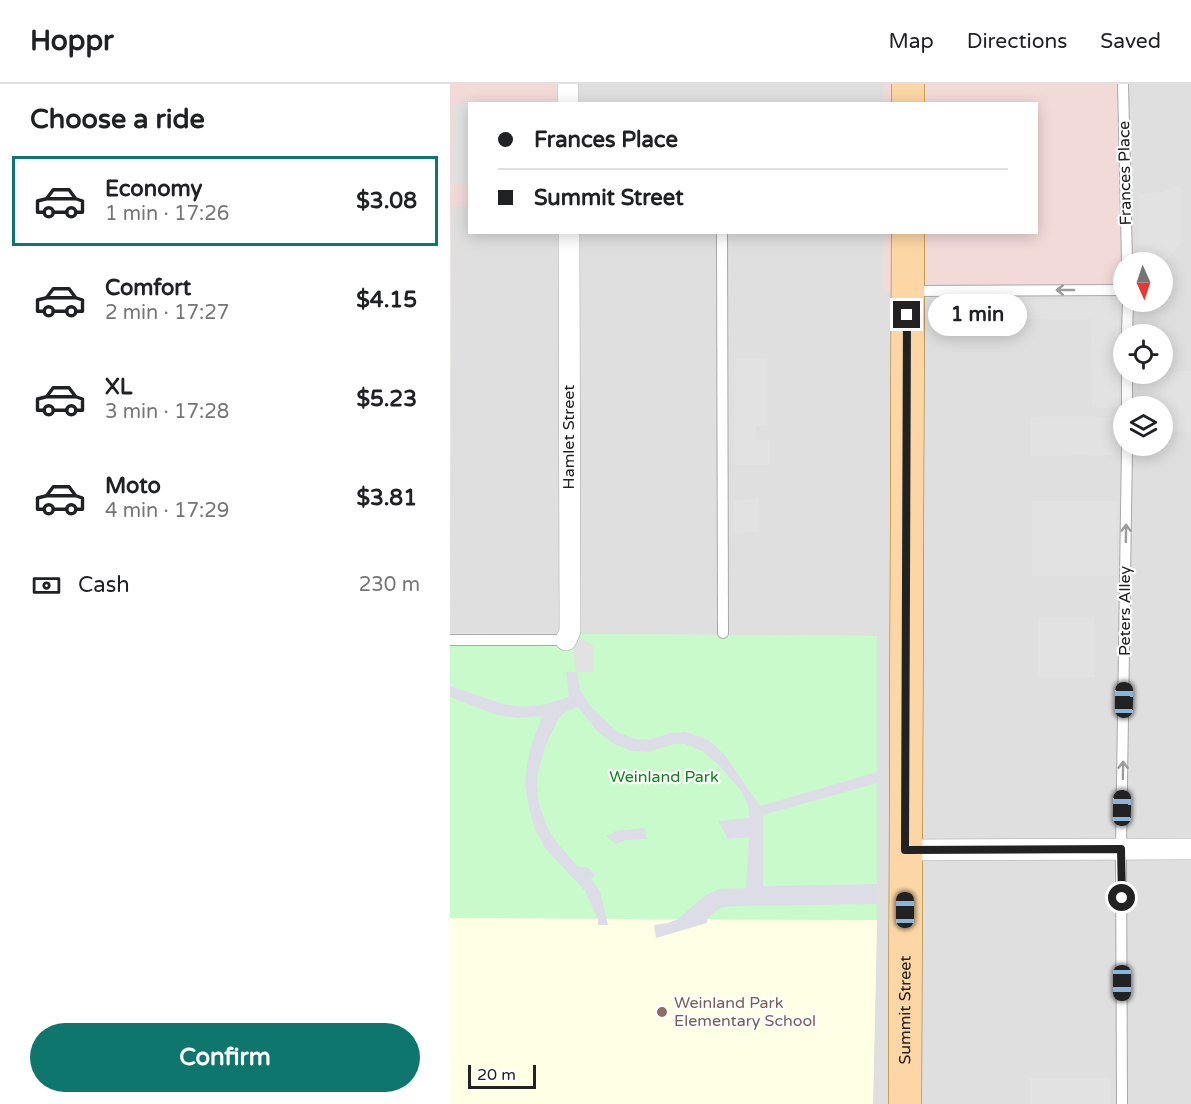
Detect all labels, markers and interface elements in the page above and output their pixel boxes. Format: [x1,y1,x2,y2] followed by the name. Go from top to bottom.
[30,24,114,58] text: Hoppr
[888,29,934,54] text: Map
[967,29,1067,54] text: Directions
[1100,29,1161,54] text: Saved
[30,103,205,136] text: Choose a ride
[1114,120,1136,226] street label: Frances Place
[534,127,678,153] text: Frances Place
[33,174,87,228] icon: car
[105,176,202,202] text: Economy
[534,185,684,211] text: Summit Street
[356,188,417,214] text: $3.08
[105,202,229,226] text: 1 min · 17:26
[1113,252,1173,312] north arrow
[1113,252,1173,456] map controls
[33,273,87,327] icon: car
[105,275,191,301] text: Comfort
[1056,284,1076,296] one-way arrow
[356,287,417,313] text: $4.15
[928,294,1027,336] callout: 1 min
[105,301,229,325] text: 2 min · 17:27
[893,301,920,328] route end
[951,303,1004,327] text: 1 min
[1113,324,1173,384] button: locate
[33,372,87,426] icon: car
[105,374,132,400] text: XL
[559,385,579,489] street label: Hamlet Street
[356,386,417,412] text: $5.23
[1113,396,1173,456] button: layers
[105,400,229,424] text: 3 min · 17:28
[33,471,87,525] icon: car
[105,473,161,499] text: Moto
[356,485,417,511] text: $3.81
[105,499,229,523] text: 4 min · 17:29
[1120,523,1132,543] one-way arrow
[1115,566,1135,656] street label: Peters Alley
[30,569,63,602] icon: cash
[78,572,130,598] text: Cash
[359,573,420,597] text: 230 m
[1115,682,1133,718] car
[1117,760,1129,780] one-way arrow
[609,767,719,787] park label: Weinland Park
[1113,790,1131,826] car
[1108,884,1135,911] route start
[896,892,914,928] car
[895,955,916,1065] street label: Summit Street
[1113,965,1131,1001] car
[674,993,816,1031] place label: Weinland Park Elementary School
[655,1005,669,1019] marker: Weinland Park Elementary School
[30,1023,420,1092] button: Confirm
[468,1062,536,1090] scale bar
[477,1065,516,1085] text: 20 m

